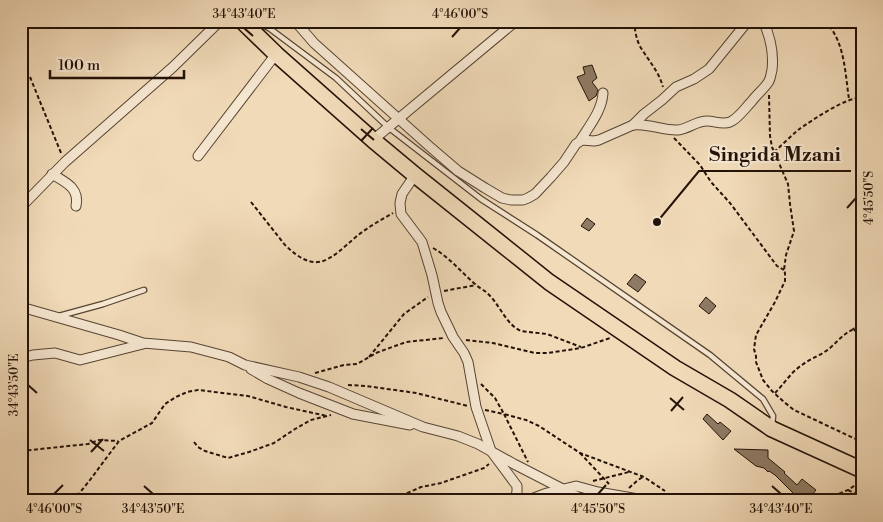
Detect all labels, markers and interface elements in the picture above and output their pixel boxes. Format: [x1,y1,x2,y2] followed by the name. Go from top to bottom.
[213,7,275,22] text: 34°43'40"E
[432,7,488,22] text: 4°46'00"S
[50,48,184,80] scale bar
[58,56,100,75] text: 100 m
[699,136,851,171] callout: Singida Mzani
[709,143,842,168] text: Singida Mzani
[862,171,877,225] text: 4°45'50"S
[7,354,22,416] text: 34°43'50"E
[26,502,82,517] text: 4°46'00"S
[122,502,184,517] text: 34°43'50"E
[571,502,625,517] text: 4°45'50"S
[750,502,812,517] text: 34°43'40"E

